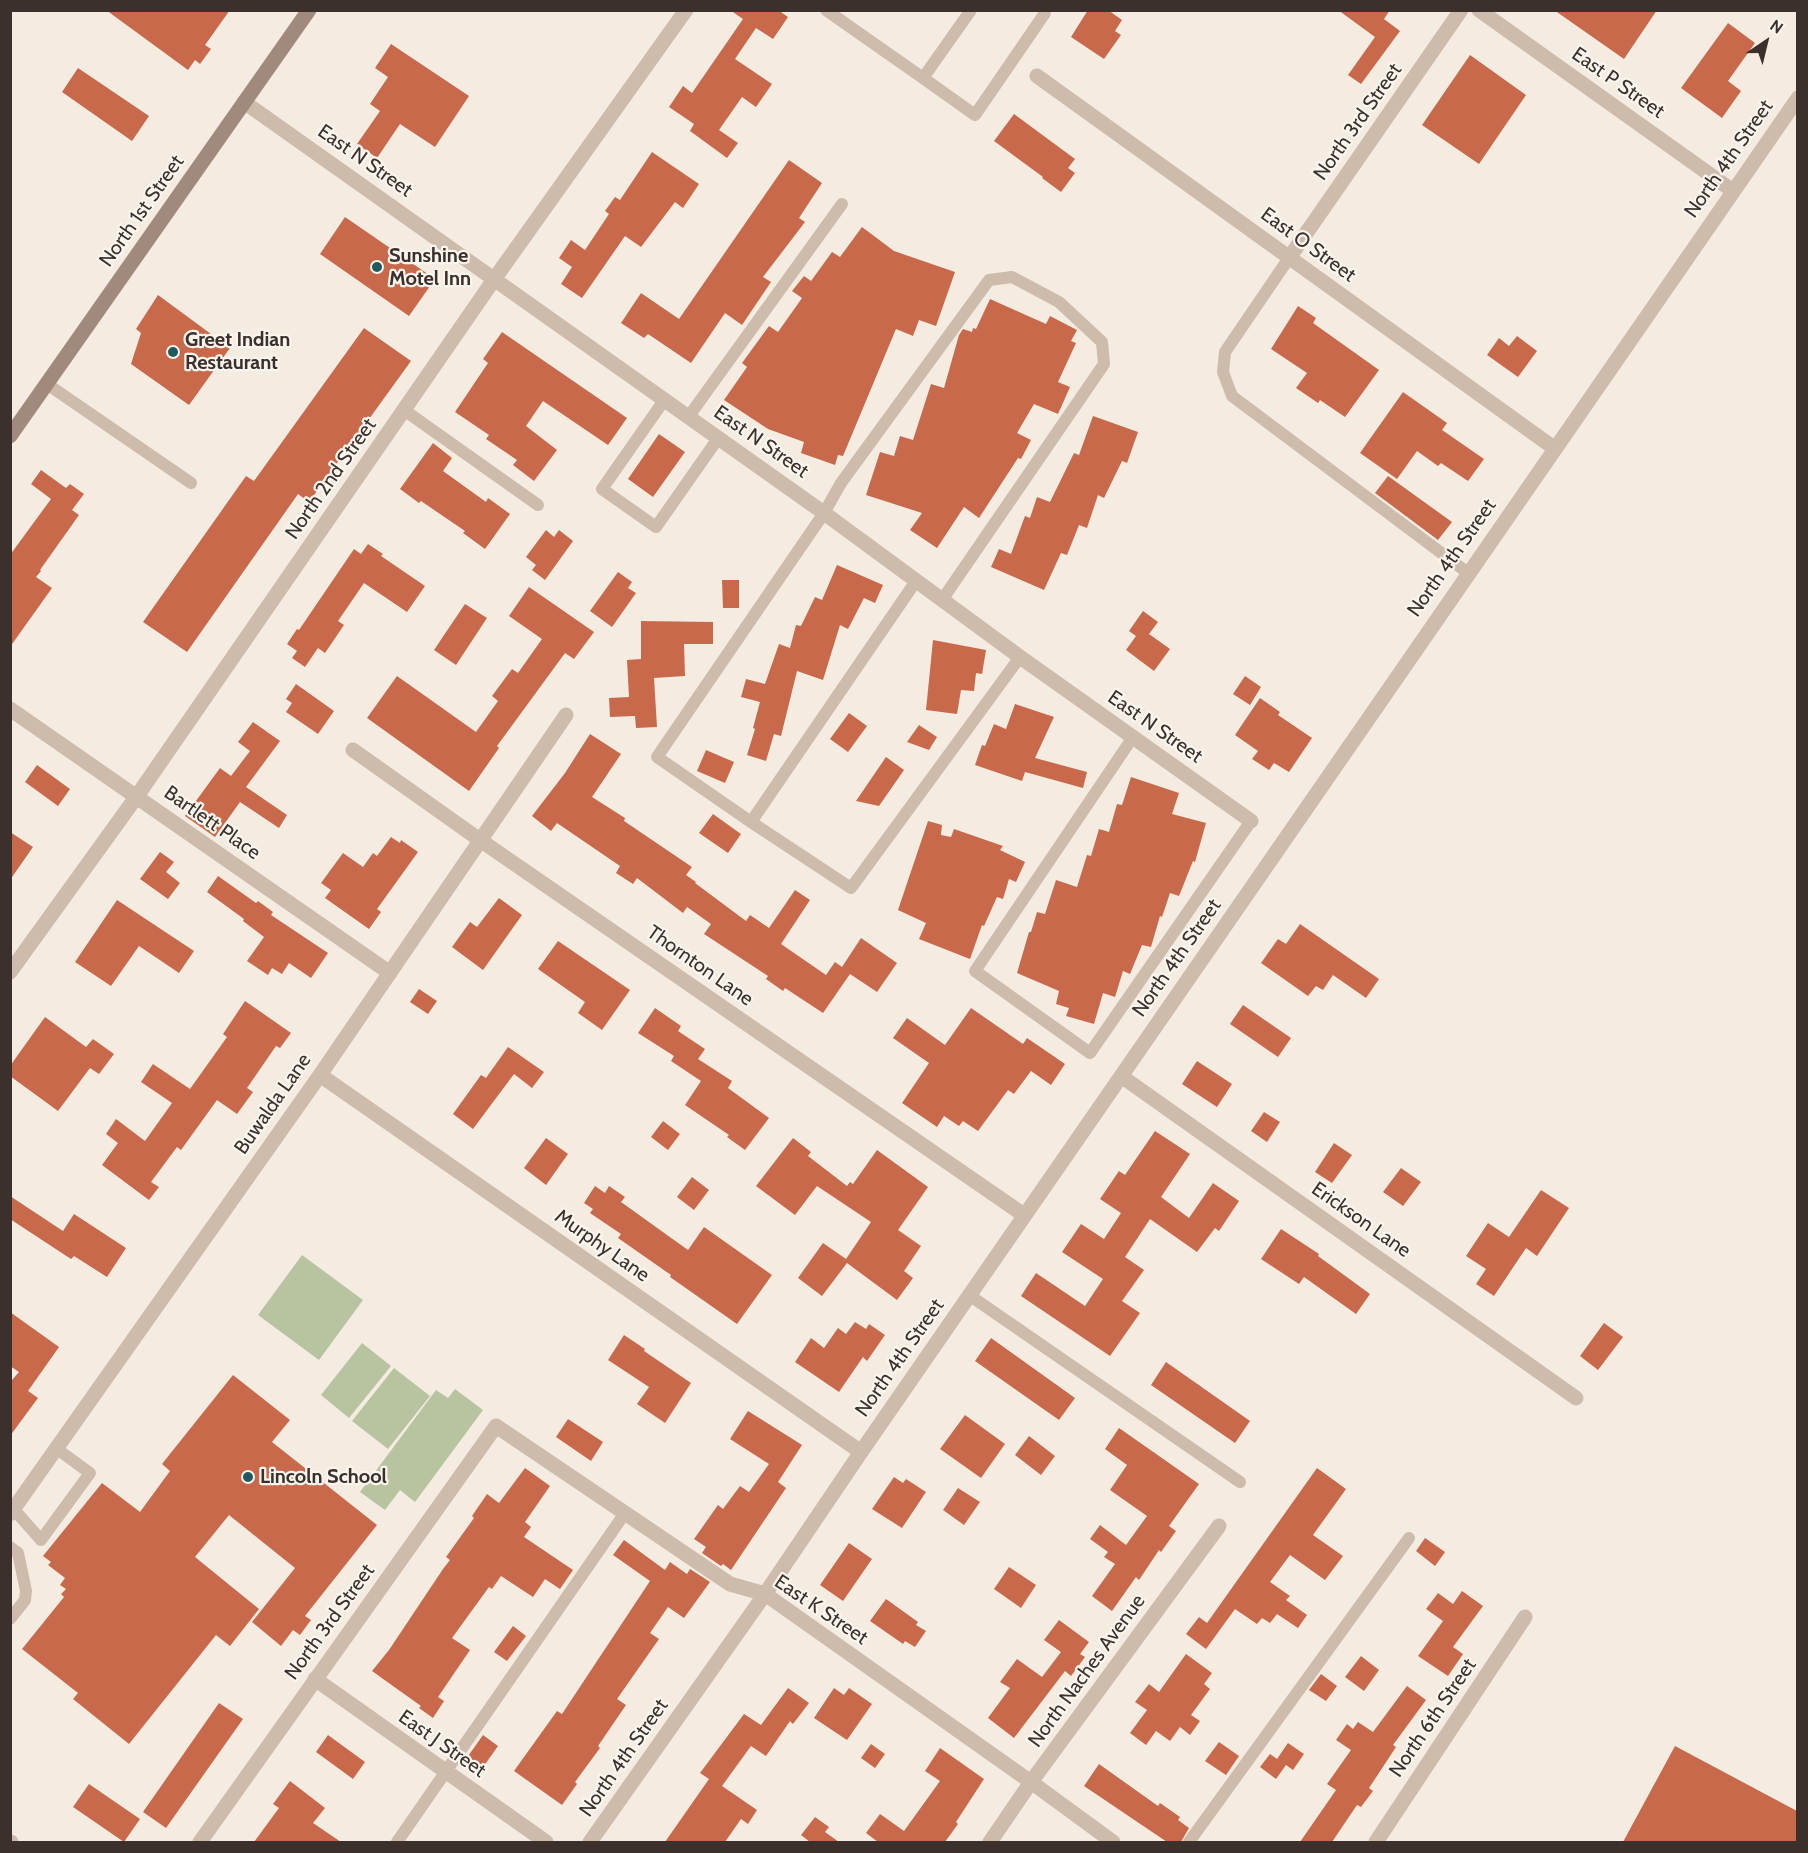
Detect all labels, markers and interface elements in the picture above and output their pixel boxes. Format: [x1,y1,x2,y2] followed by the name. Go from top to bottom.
[1736,12,1796,72] north arrow
[1767,16,1787,38] text: N
[1567,42,1669,124] street label: East P Street
[1309,59,1407,185] street label: North 3rd Street
[1680,95,1778,223] street label: North 4th Street
[313,120,417,202] street label: East N Street
[95,151,189,271] street label: North 1st Street
[1256,203,1360,287] street label: East O Street
[389,244,471,291] place label: Sunshine Motel Inn
[370,260,384,274] marker: Sunshine Motel Inn
[185,328,290,375] place label: Greet Indian Restaurant
[166,345,180,359] marker: Greet Indian Restaurant
[709,401,813,483] street label: East N Street
[280,414,382,544] street label: North 2nd Street
[1403,494,1501,622] street label: North 4th Street
[1103,686,1207,768] street label: East N Street
[159,781,265,865] street label: Bartlett Place
[1128,894,1226,1022] street label: North 4th Street
[642,921,758,1011] street label: Thornton Lane
[230,1049,316,1159] street label: Buwalda Lane
[1307,1177,1415,1263] street label: Erickson Lane
[550,1205,654,1287] street label: Murphy Lane
[851,1294,949,1422] street label: North 4th Street
[260,1465,387,1489] place label: Lincoln School
[241,1470,255,1484] marker: Lincoln School
[280,1559,380,1685] street label: North 3rd Street
[770,1570,872,1650] street label: East K Street
[1023,1590,1151,1752] street label: North Naches Avenue
[1384,1654,1482,1782] street label: North 6th Street
[575,1694,673,1822] street label: North 4th Street
[394,1705,490,1783] street label: East J Street

